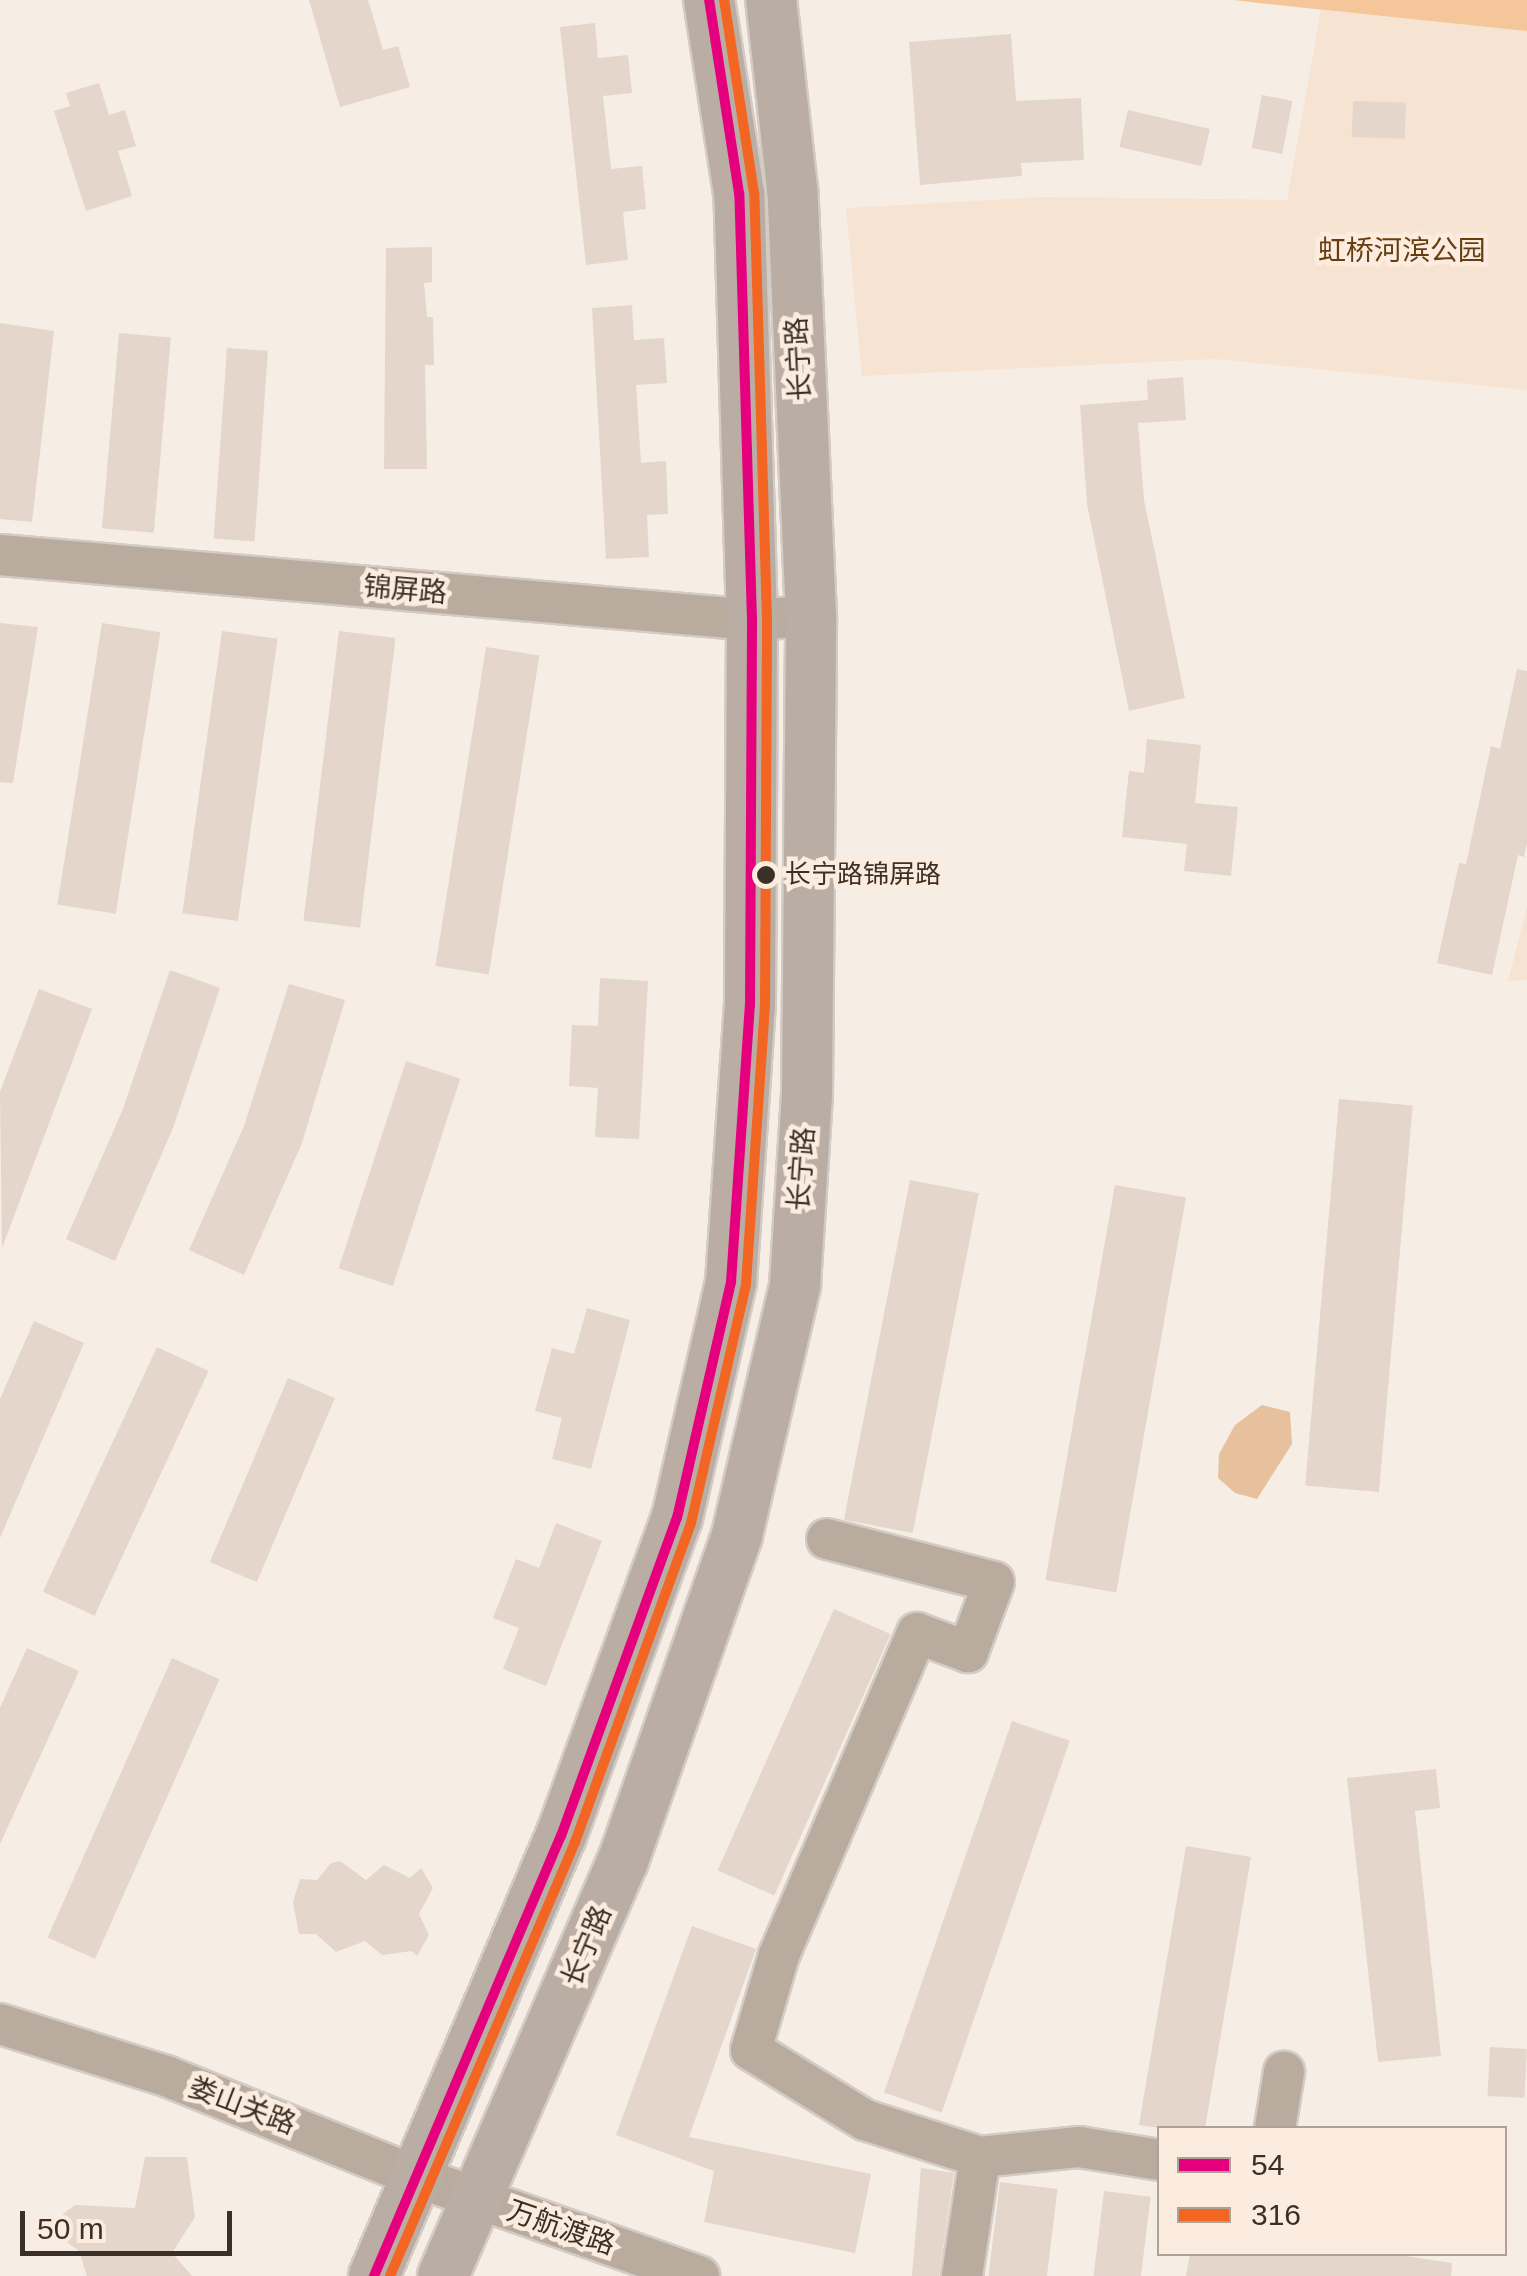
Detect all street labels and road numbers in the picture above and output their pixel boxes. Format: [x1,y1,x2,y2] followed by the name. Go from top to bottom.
[780,316,818,402] street label: 长宁路
[362,570,448,610] street label: 锦屏路
[782,1126,822,1212] street label: 长宁路
[555,1901,619,1991] street label: 长宁路
[184,2070,300,2142] street label: 娄山关路
[503,2194,619,2262] street label: 万航渡路

